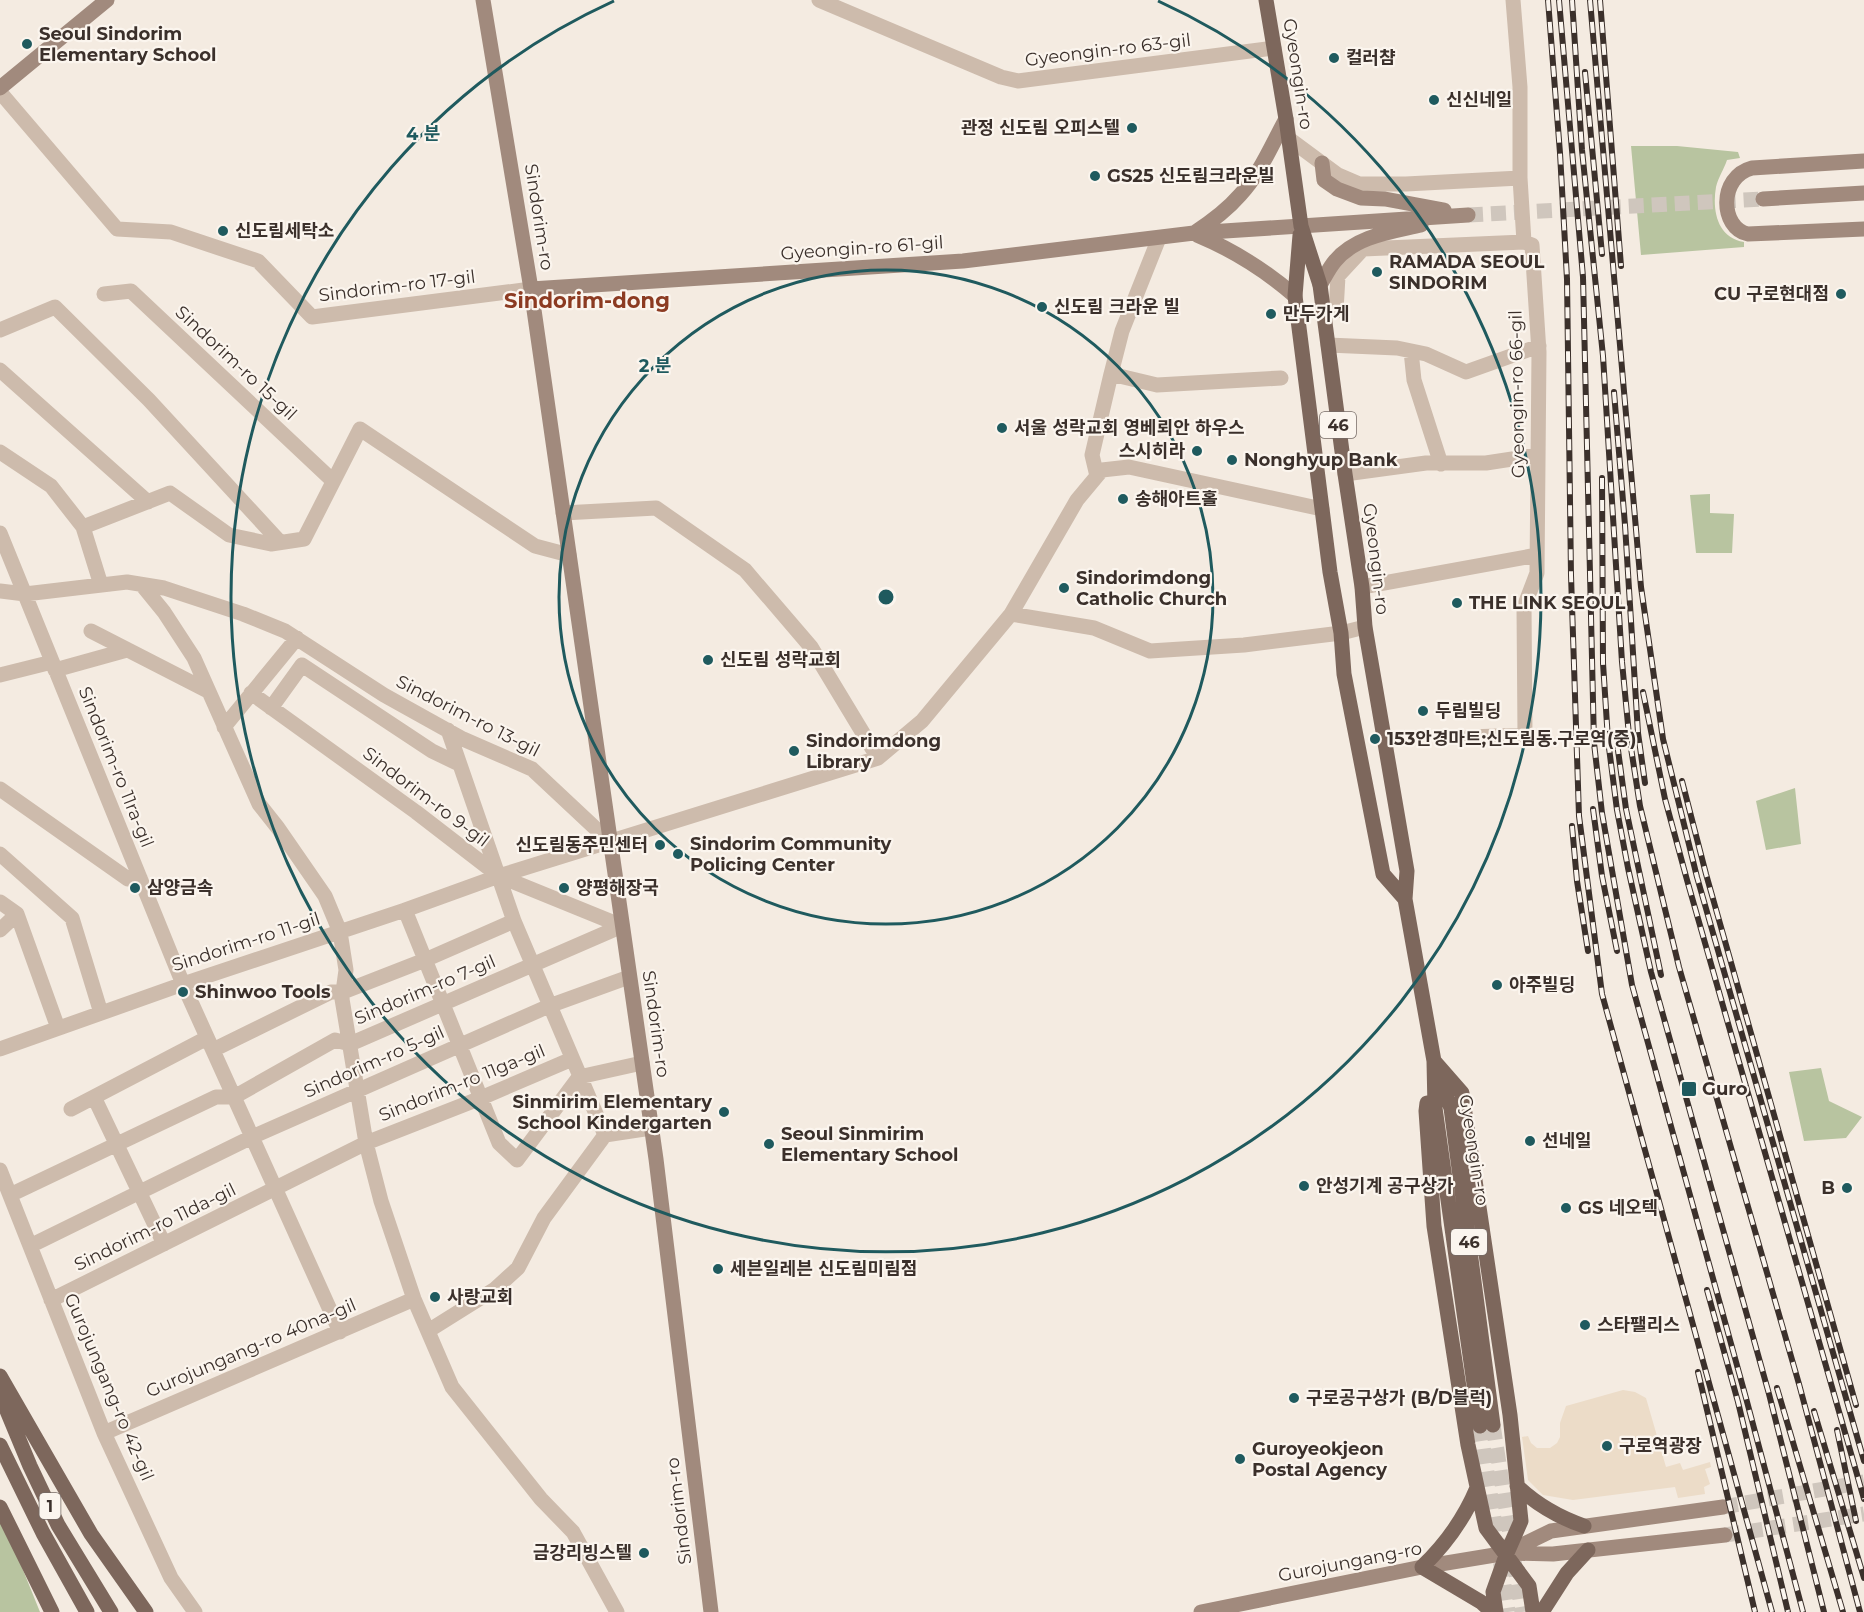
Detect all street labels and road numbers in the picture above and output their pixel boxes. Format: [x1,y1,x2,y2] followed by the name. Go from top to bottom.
[1278,17,1318,131] street label: Gyeongin-ro
[1024,29,1192,71] street label: Gyeongin-ro 63-gil
[520,162,558,272] street label: Sindorim-ro
[780,231,944,265] street label: Gyeongin-ro 61-gil
[317,265,477,307] street label: Sindorim-ro 17-gil
[171,301,301,425] street label: Sindorim-ro 15-gil
[1505,310,1529,478] street label: Gyeongin-ro 66-gil
[1320,412,1356,438] road number: 46
[1358,502,1394,616] street label: Gyeongin-ro
[393,670,543,762] street label: Sindorim-ro 13-gil
[74,683,158,851] street label: Sindorim-ro 11ra-gil
[358,742,494,852] street label: Sindorim-ro 9-gil
[169,908,323,976] street label: Sindorim-ro 11-gil
[351,950,499,1030] street label: Sindorim-ro 7-gil
[638,969,674,1079] street label: Sindorim-ro
[300,1021,448,1103] street label: Sindorim-ro 5-gil
[376,1040,548,1126] street label: Sindorim-ro 11ga-gil
[1454,1093,1494,1207] street label: Gyeongin-ro
[70,1178,240,1276] street label: Sindorim-ro 11da-gil
[1451,1229,1487,1255] road number: 46
[59,1290,159,1484] street label: Gurojungang-ro 42-gil
[142,1294,360,1402] street label: Gurojungang-ro 40na-gil
[662,1456,696,1566] street label: Sindorim-ro
[40,1493,60,1519] road number: 1
[1276,1537,1424,1587] street label: Gurojungang-ro

